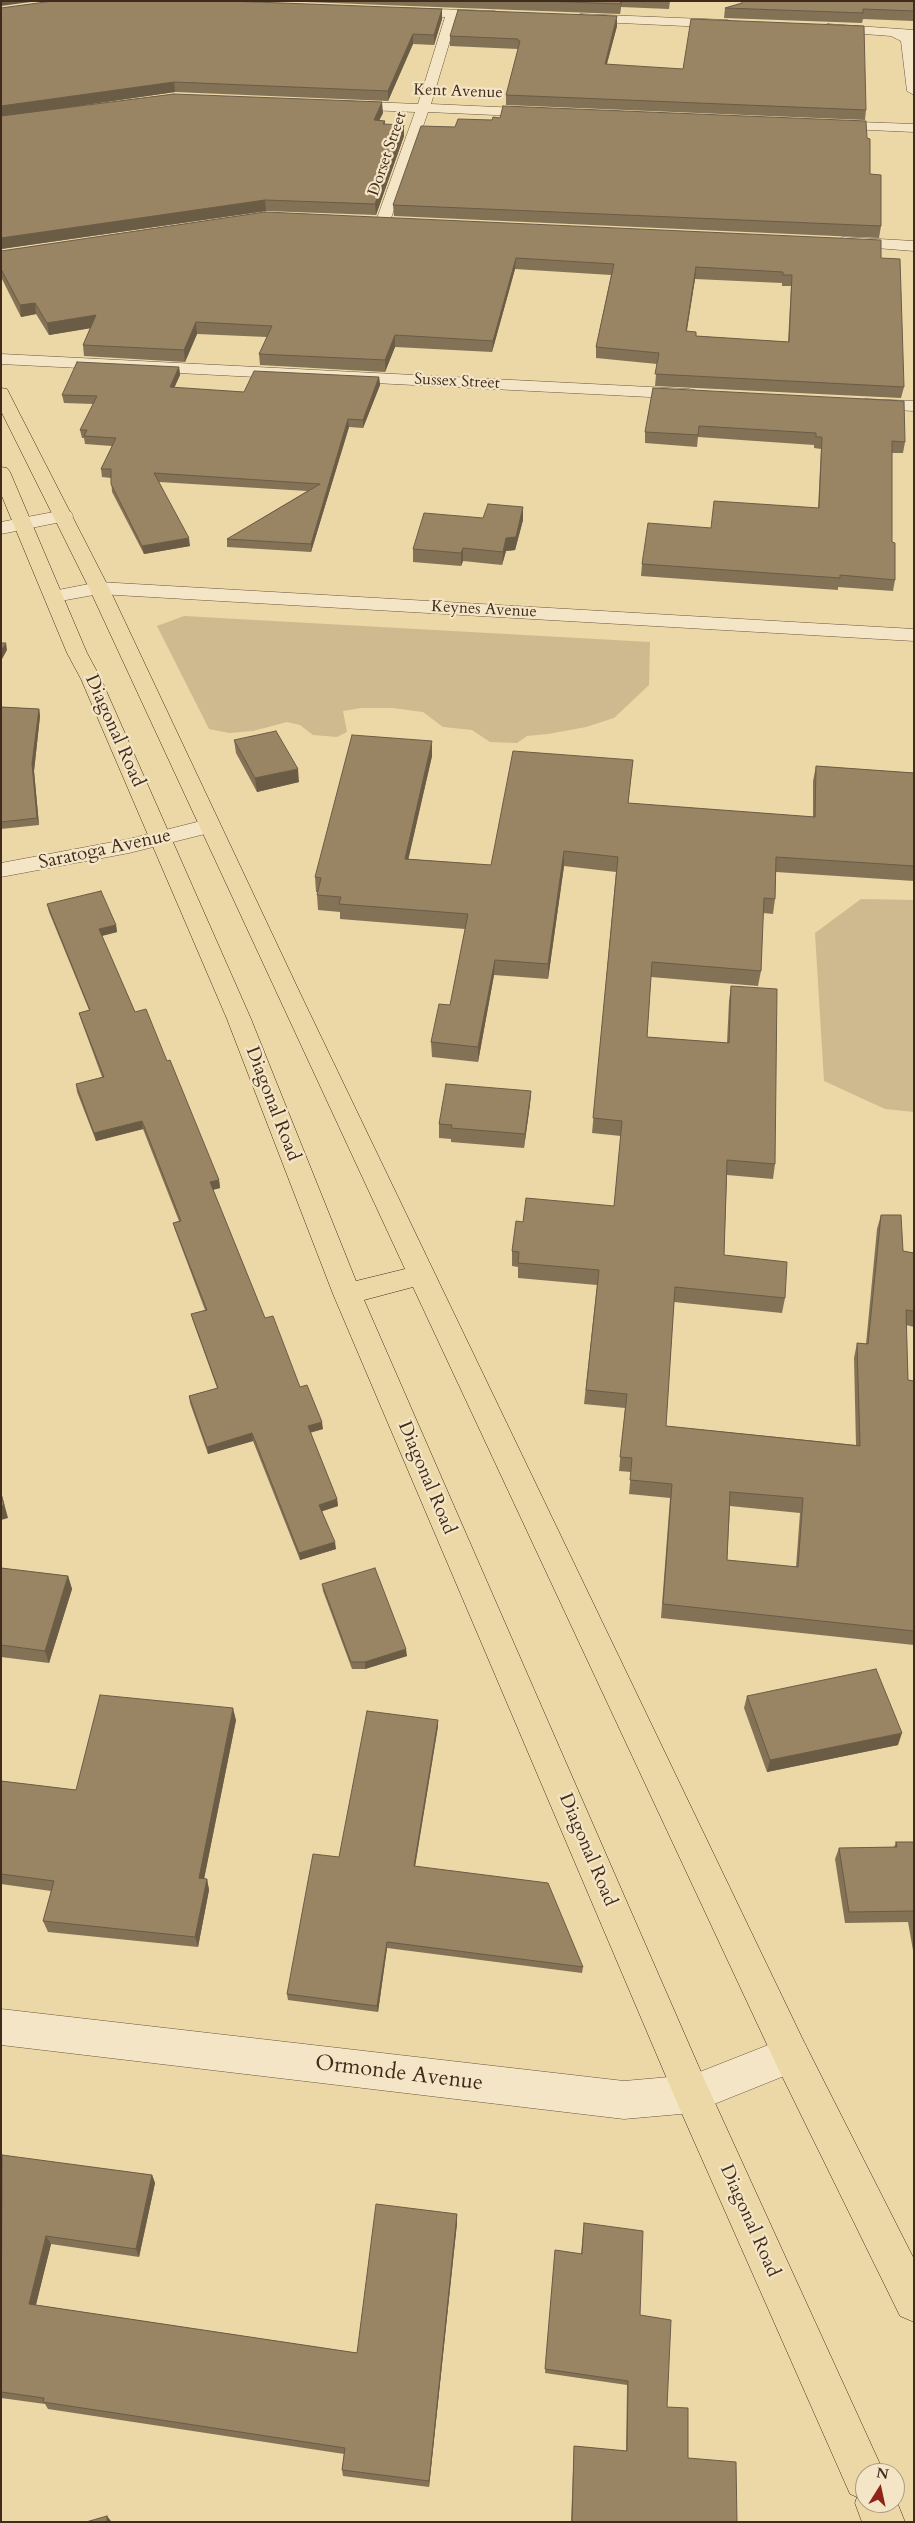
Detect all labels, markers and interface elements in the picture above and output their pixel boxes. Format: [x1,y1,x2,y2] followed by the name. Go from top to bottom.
[413,81,503,103] street label: Kent Avenue
[365,109,411,199] street label: Dorset Street
[414,370,500,394] street label: Sussex Street
[431,598,537,622] street label: Keynes Avenue
[79,671,149,791] street label: Diagonal Road
[37,825,173,875] street label: Saratoga Avenue
[240,1044,304,1164] street label: Diagonal Road
[392,1418,460,1538] street label: Diagonal Road
[553,1790,621,1910] street label: Diagonal Road
[314,2051,484,2097] street label: Ormonde Avenue
[714,2161,784,2281] street label: Diagonal Road
[855,2463,905,2513] north arrow
[875,2463,890,2484] text: N

